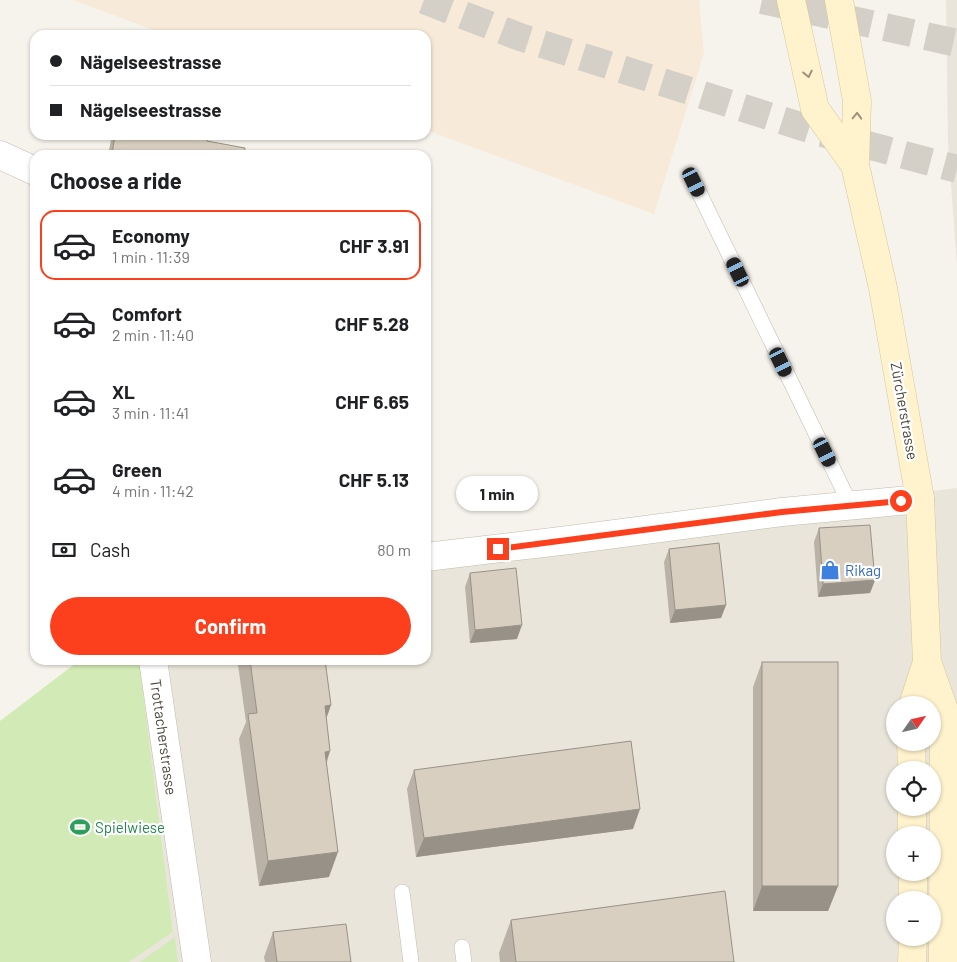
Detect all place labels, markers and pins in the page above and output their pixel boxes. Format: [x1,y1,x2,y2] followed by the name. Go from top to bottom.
[819,559,841,581] shop icon: Rikag
[845,561,881,579] place label: Rikag
[69,816,91,838] sports icon: Spielwiese
[95,818,165,836] place label: Spielwiese

